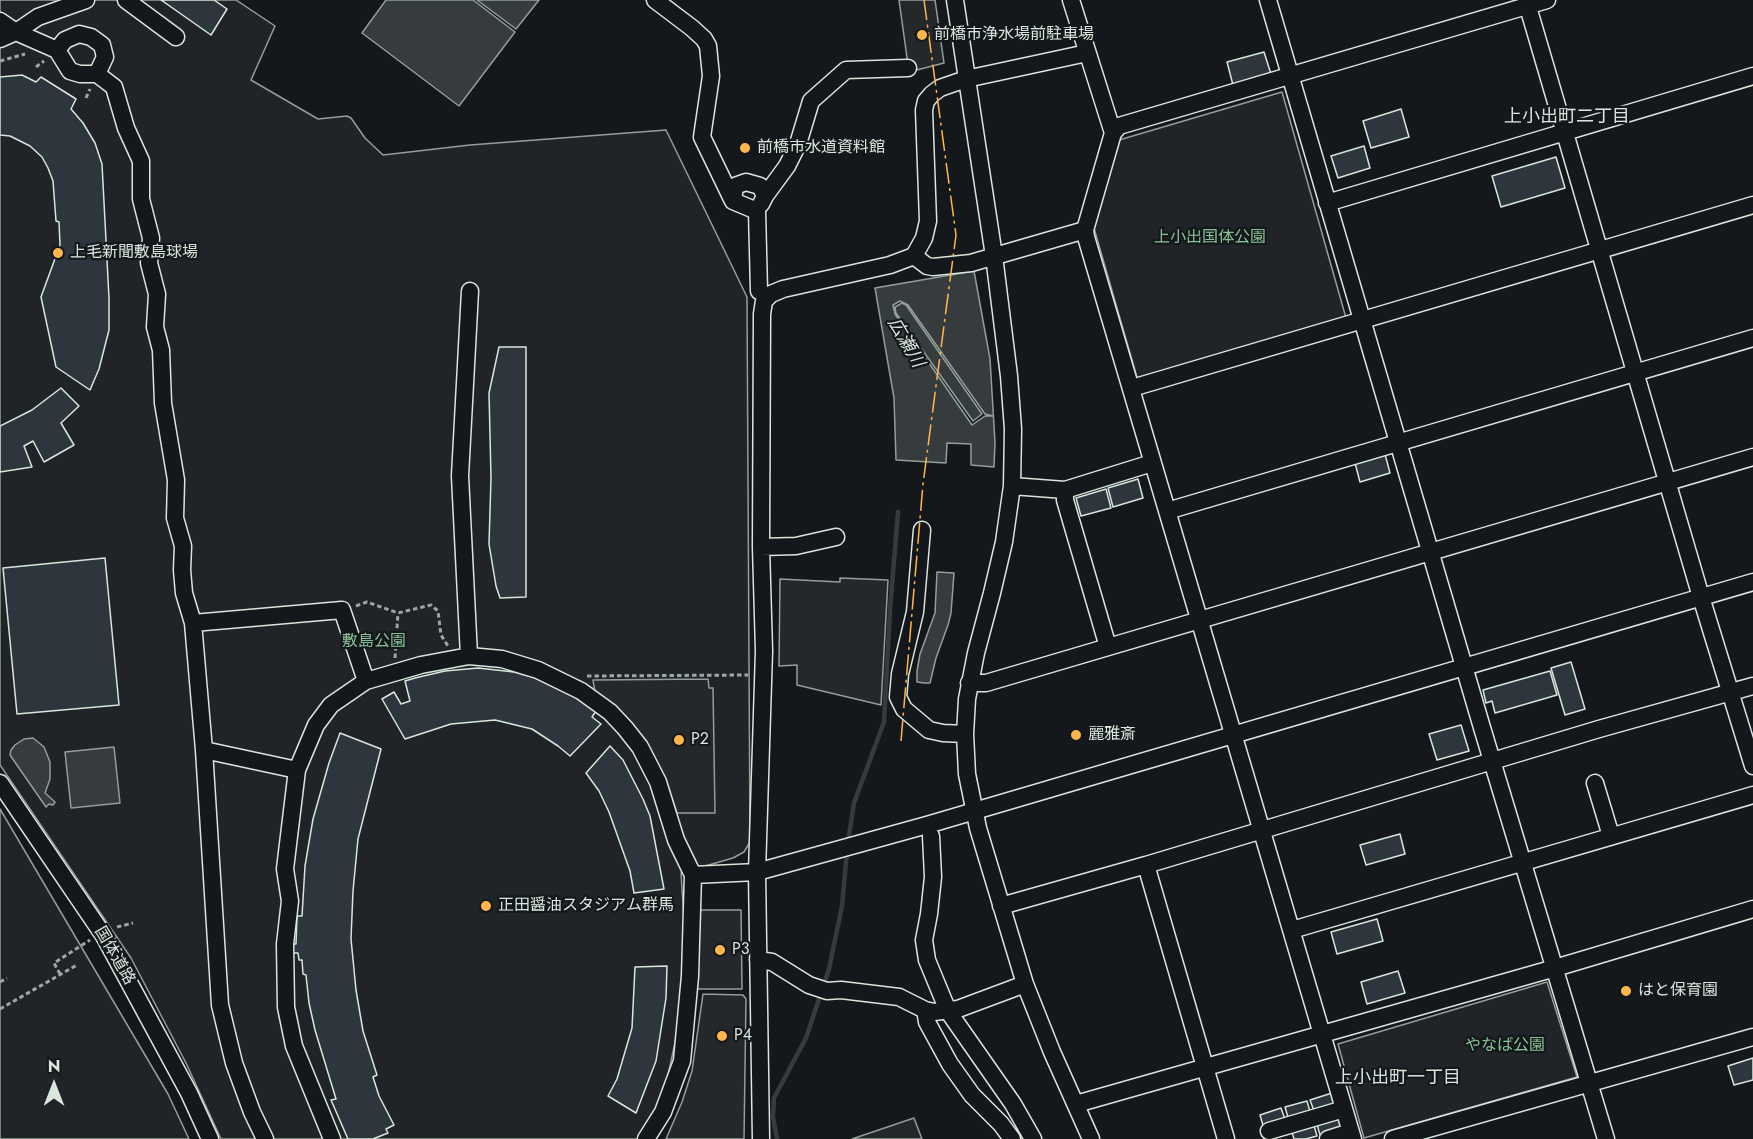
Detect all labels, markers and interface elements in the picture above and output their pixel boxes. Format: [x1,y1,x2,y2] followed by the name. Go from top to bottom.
[934,25,1094,45] place label: 前橋市浄水場前駐車場
[915,28,929,42] marker: 前橋市浄水場前駐車場
[1504,107,1630,129] district label: 上小出町二丁目
[757,138,885,158] place label: 前橋市水道資料館
[738,141,752,155] marker: 前橋市水道資料館
[1154,228,1266,248] park label: 上小出国体公園
[70,243,198,263] place label: 上毛新聞敷島球場
[51,246,65,260] marker: 上毛新聞敷島球場
[882,314,928,372] water label: 広瀬川
[342,632,406,652] park label: 敷島公園
[1088,725,1136,745] place label: 麗雅斎
[1069,728,1083,742] marker: 麗雅斎
[691,730,709,750] place label: P2
[672,733,686,747] marker: P2
[498,896,674,916] place label: 正田醤油スタジアム群馬
[479,899,493,913] marker: 正田醤油スタジアム群馬
[90,923,138,989] street label: 国体道路
[732,940,750,960] place label: P3
[713,943,727,957] marker: P3
[1638,981,1718,1001] place label: はと保育園
[1619,984,1633,998] marker: はと保育園
[734,1026,752,1046] place label: P4
[715,1029,729,1043] marker: P4
[1465,1036,1545,1056] park label: やなば公園
[24,1055,84,1115] north arrow
[48,1055,60,1078] text: N
[1335,1068,1461,1090] district label: 上小出町一丁目

